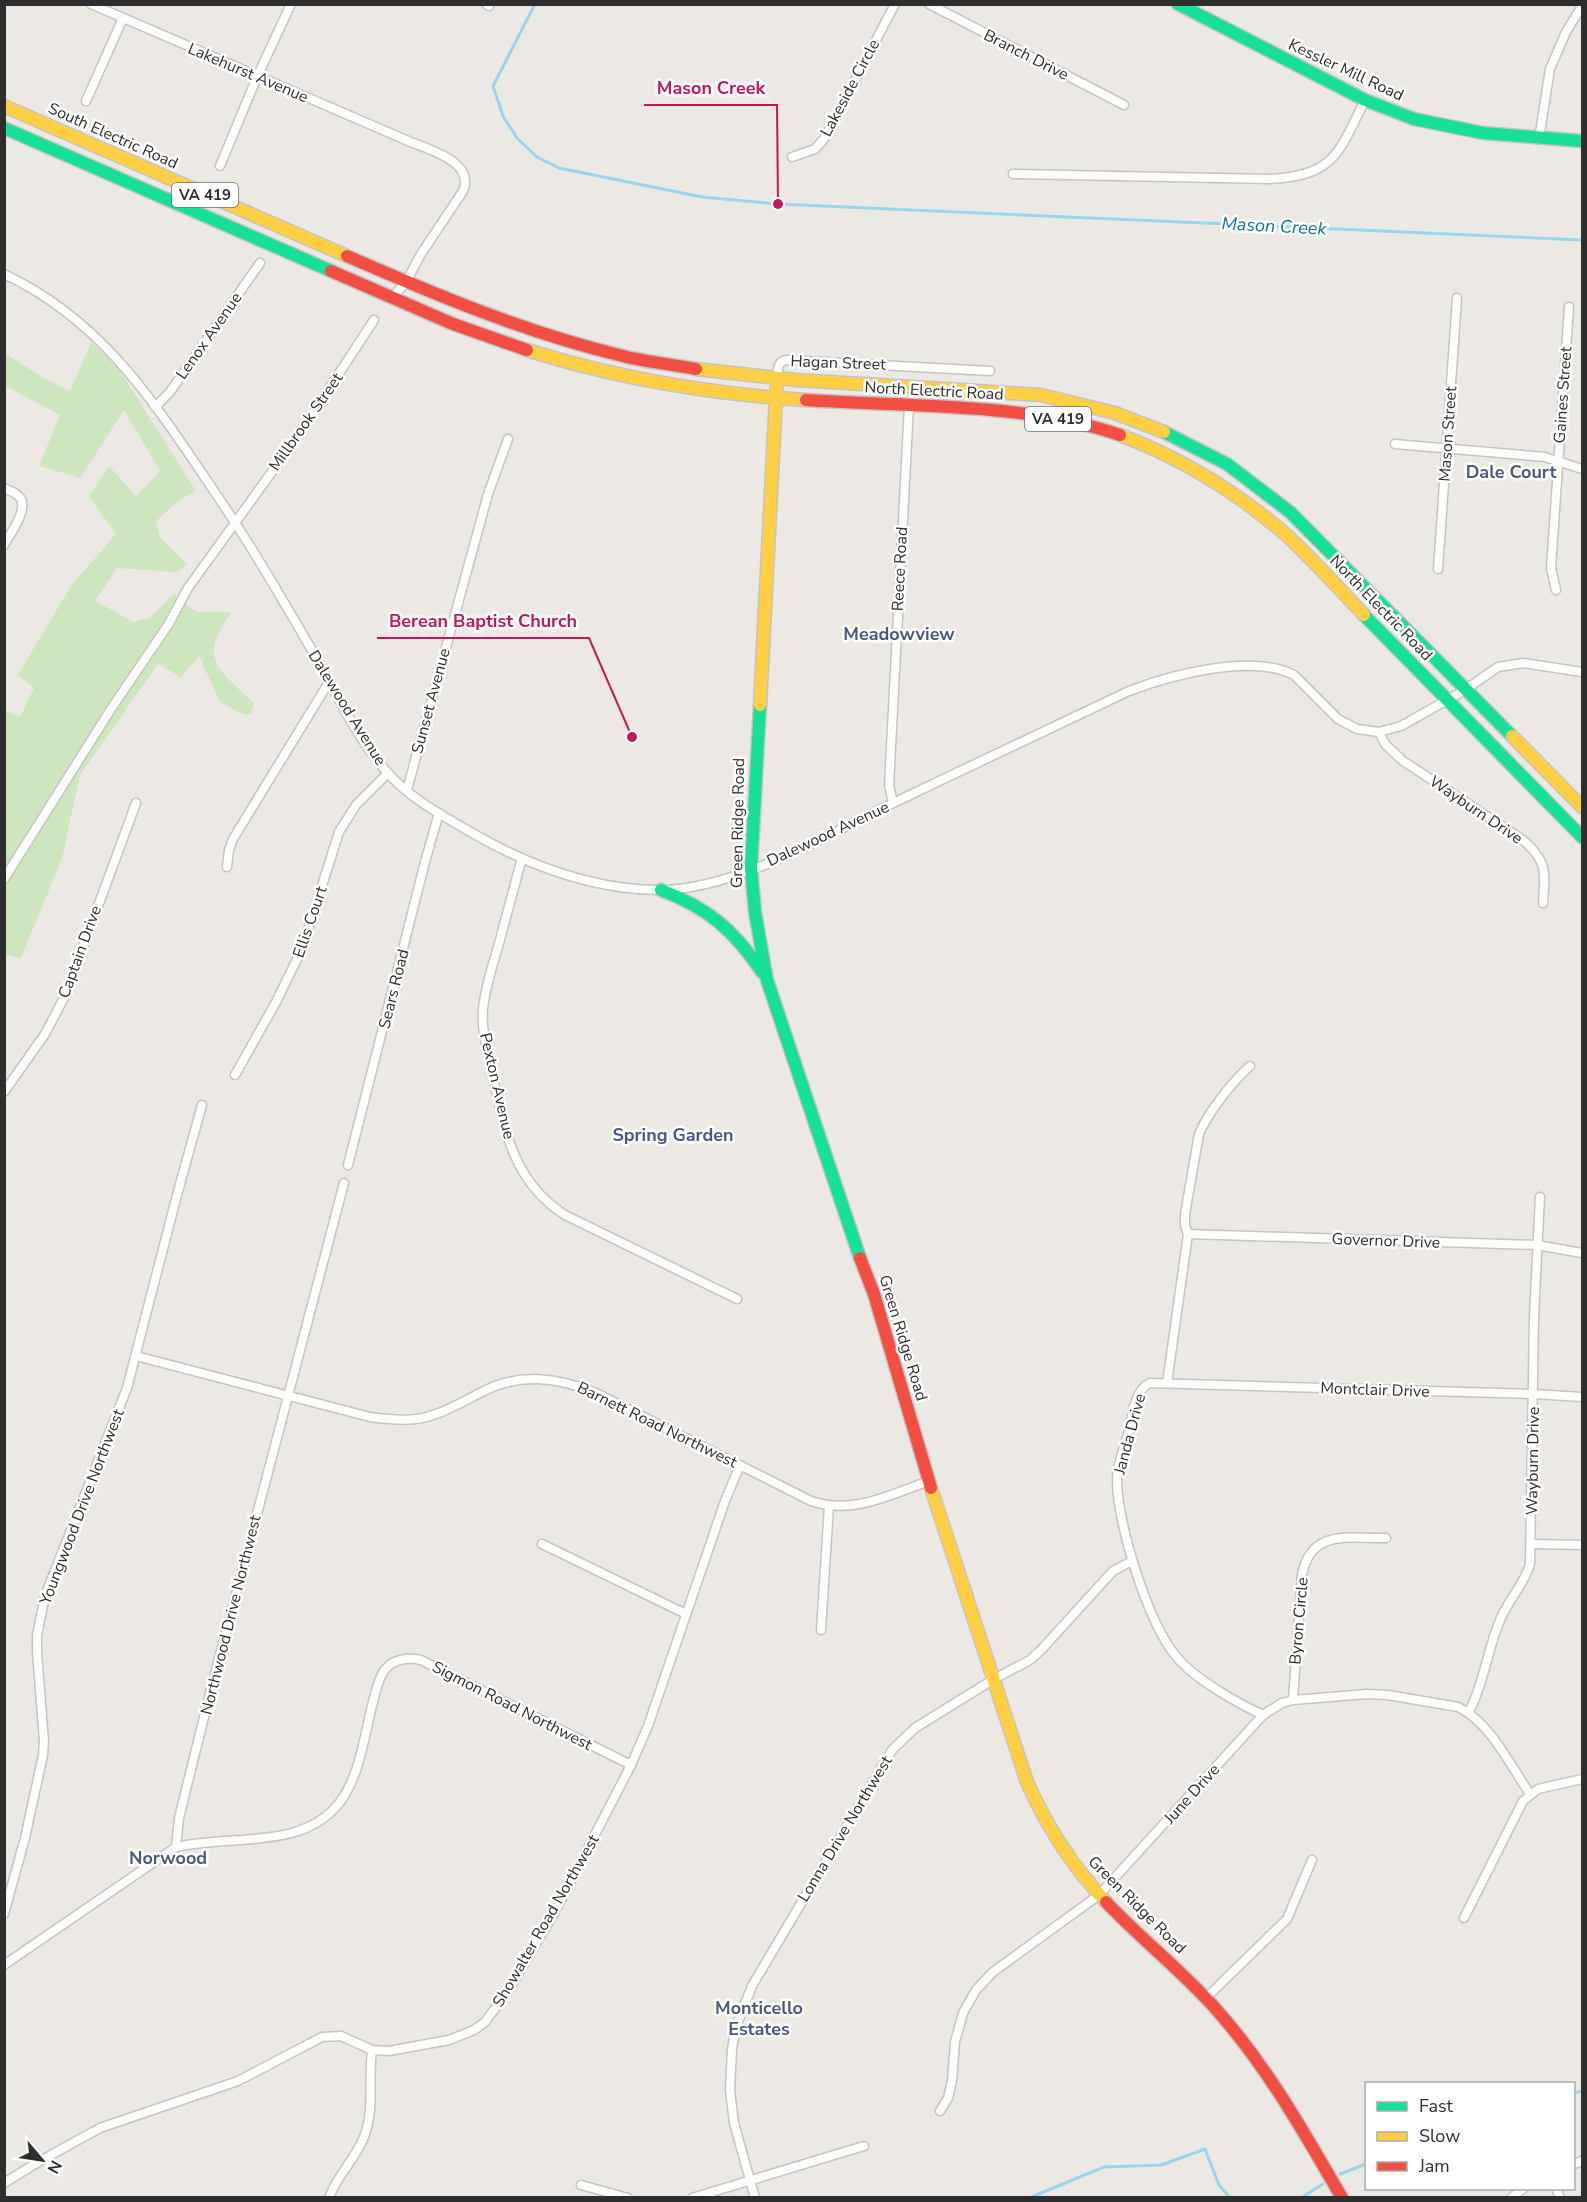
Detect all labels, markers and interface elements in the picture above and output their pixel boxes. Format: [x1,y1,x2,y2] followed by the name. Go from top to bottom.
[980,24,1072,86] street label: Branch Drive
[1285,34,1407,106] street label: Kessler Mill Road
[815,35,885,141] street label: Lakeside Circle
[184,38,312,108] street label: Lakehurst Avenue
[644,69,777,105] callout: Mason Creek
[657,76,766,100] text: Mason Creek
[44,97,182,175] street label: South Electric Road
[172,183,238,207] road number: VA 419
[1221,211,1328,241] water label: Mason Creek
[171,288,247,384] street label: Lenox Avenue
[1549,346,1577,444] street label: Gaines Street
[790,350,886,376] street label: Hagan Street
[264,368,348,476] street label: Millbrook Street
[864,376,1004,406] street label: North Electric Road
[1434,385,1462,482] street label: Mason Street
[1025,407,1091,431] road number: VA 419
[1466,460,1556,484] district label: Dale Court
[887,526,913,612] street label: Reece Road
[1325,550,1437,666] street label: North Electric Road
[377,602,589,638] callout: Berean Baptist Church
[389,609,577,633] text: Berean Baptist Church
[843,622,955,646] district label: Meadowview
[303,646,391,770] street label: Dalewood Avenue
[406,646,456,756] street label: Sunset Avenue
[726,758,750,888] street label: Green Ridge Road
[1425,771,1527,849] street label: Wayburn Drive
[763,796,893,872] street label: Dalewood Avenue
[288,883,333,961] street label: Ellis Court
[53,903,107,1001] street label: Captain Drive
[373,947,415,1031] street label: Sears Road
[474,1031,520,1141] street label: Pexton Avenue
[612,1123,734,1147] district label: Spring Garden
[1331,1228,1441,1254] street label: Governor Drive
[873,1272,933,1404] street label: Green Ridge Road
[573,1377,741,1474] street label: Barnett Road Northwest
[1320,1377,1430,1403] street label: Montclair Drive
[1108,1391,1151,1478] street label: Janda Drive
[34,1406,130,1609] street label: Youngwood Drive Northwest
[1521,1407,1545,1515] street label: Wayburn Drive
[196,1513,267,1717] street label: Northwood Drive Northwest
[1284,1576,1314,1666] street label: Byron Circle
[428,1656,596,1756] street label: Sigmon Road Northwest
[793,1751,898,1906] street label: Lonna Drive Northwest
[1158,1759,1225,1830] street label: June Drive
[488,1830,605,2011] street label: Showalter Road Northwest
[129,1846,207,1870] district label: Norwood
[1083,1851,1191,1959] street label: Green Ridge Road
[715,1996,803,2041] district label: Monticello Estates
[1365,2082,1575,2190] legend
[1419,2094,1454,2118] text: Fast
[1419,2124,1460,2148] text: Slow
[12,2130,72,2190] north arrow
[1418,2154,1450,2178] text: Jam
[42,2156,67,2177] text: N

